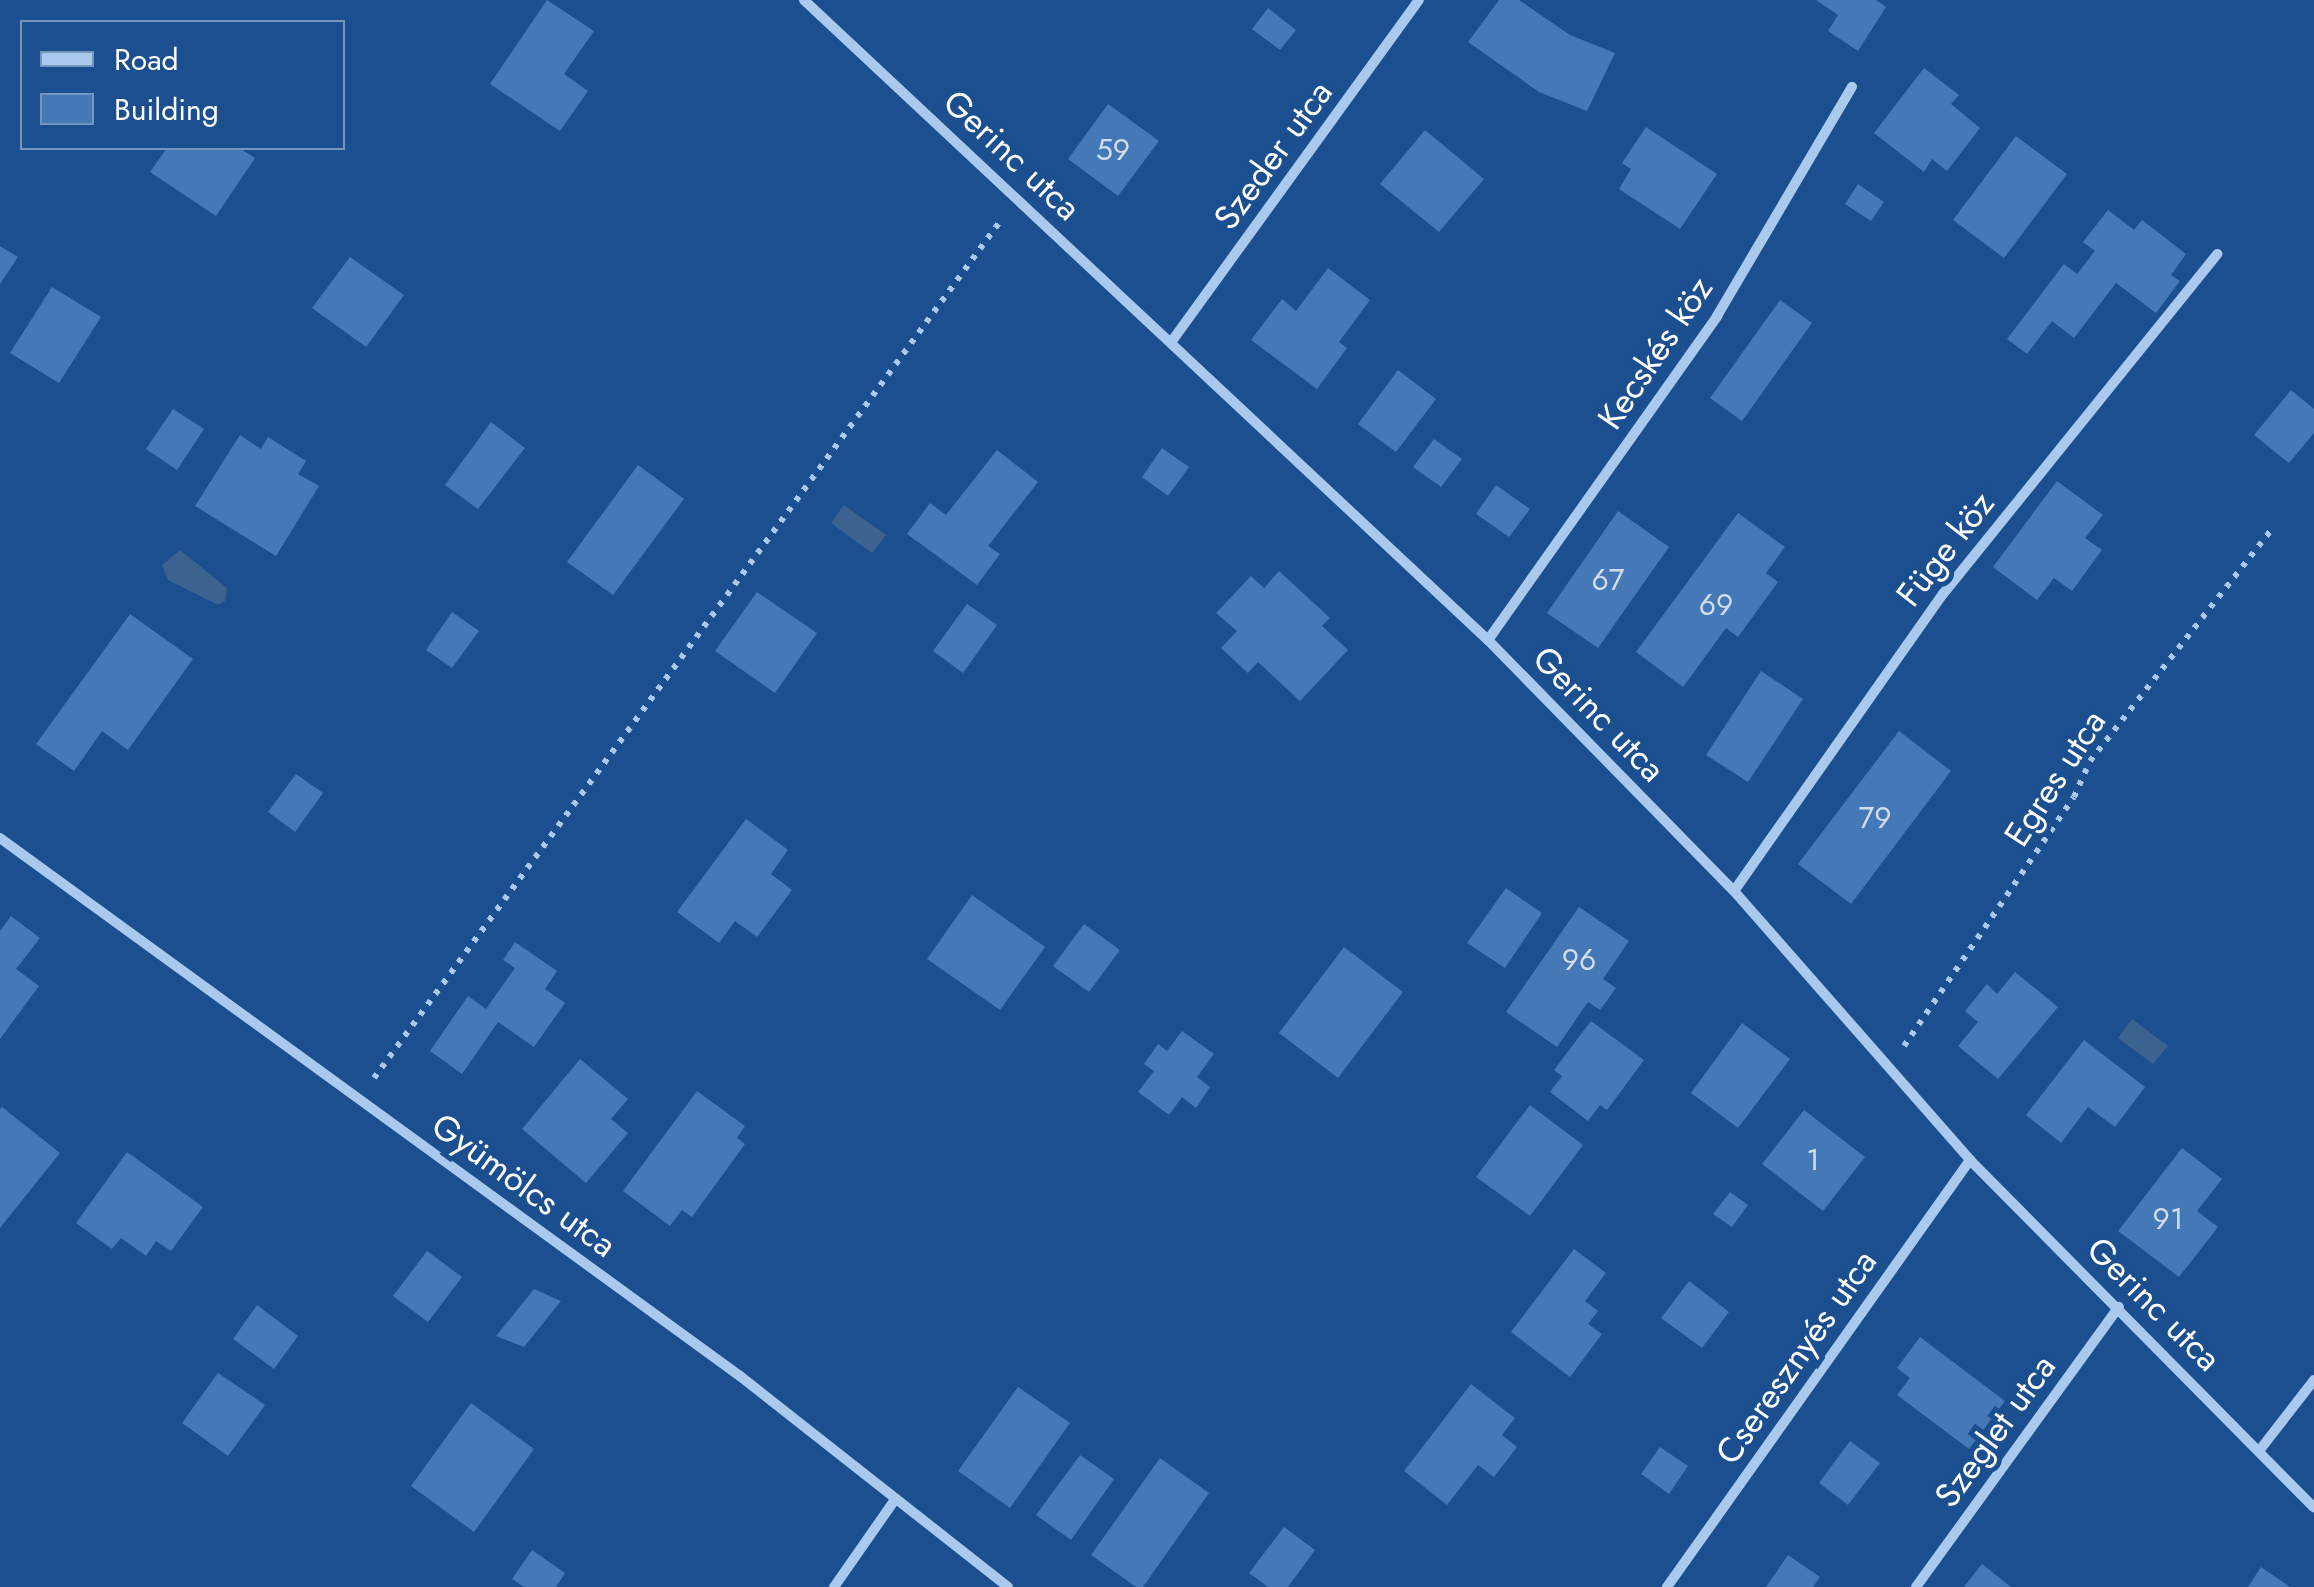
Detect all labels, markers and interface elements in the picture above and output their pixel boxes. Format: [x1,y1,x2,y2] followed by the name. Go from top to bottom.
[20,20,345,150] legend
[114,38,179,81] text: Road
[1205,72,1341,238] street label: Szeder utca
[935,81,1089,229] street label: Gerinc utca
[114,88,219,131] text: Building
[1096,132,1130,168] house number: 59
[1589,269,1721,437] street label: Kecskés köz
[1887,483,2003,615] street label: Füge köz
[1591,562,1625,598] house number: 67
[1699,587,1733,623] house number: 69
[1524,637,1674,791] street label: Gerinc utca
[1996,702,2114,854] street label: Egres utca
[1858,800,1892,836] house number: 79
[1562,942,1596,978] house number: 96
[424,1104,624,1266] street label: Gyümölcs utca
[1806,1142,1820,1178] house number: 1
[2153,1201,2183,1237] house number: 91
[2078,1228,2230,1380] street label: Gerinc utca
[1707,1242,1885,1472] street label: Cseresznyés utca
[1926,1347,2064,1515] street label: Szeglet utca

